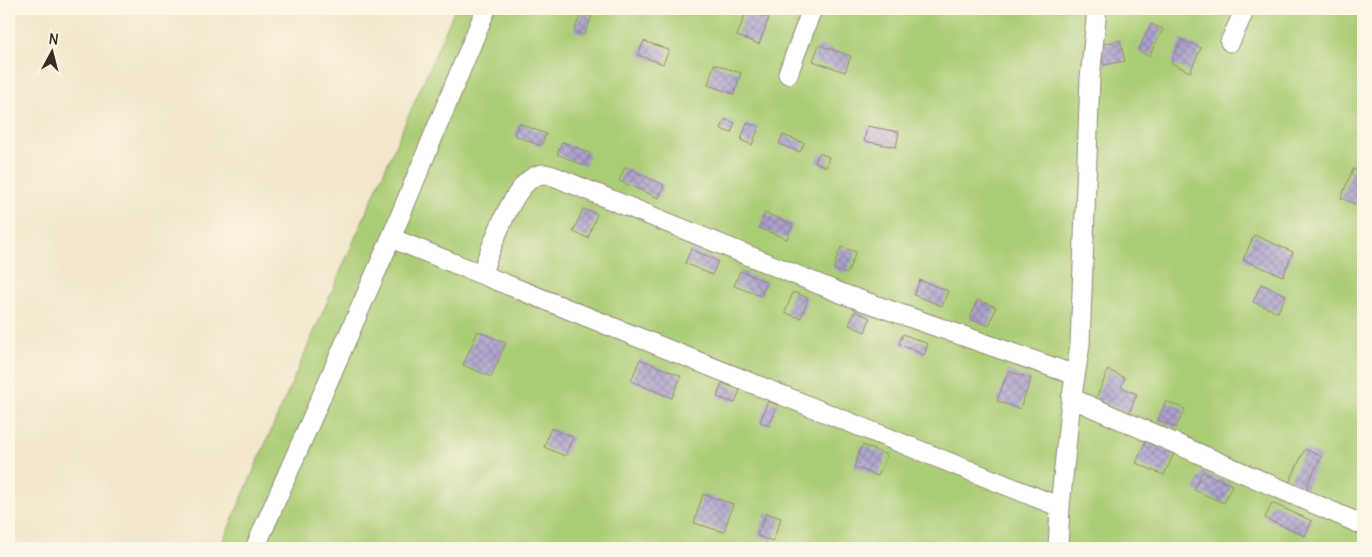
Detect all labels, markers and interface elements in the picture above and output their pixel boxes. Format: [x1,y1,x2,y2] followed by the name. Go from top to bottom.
[28,28,78,78] north arrow
[48,30,59,49] text: N

